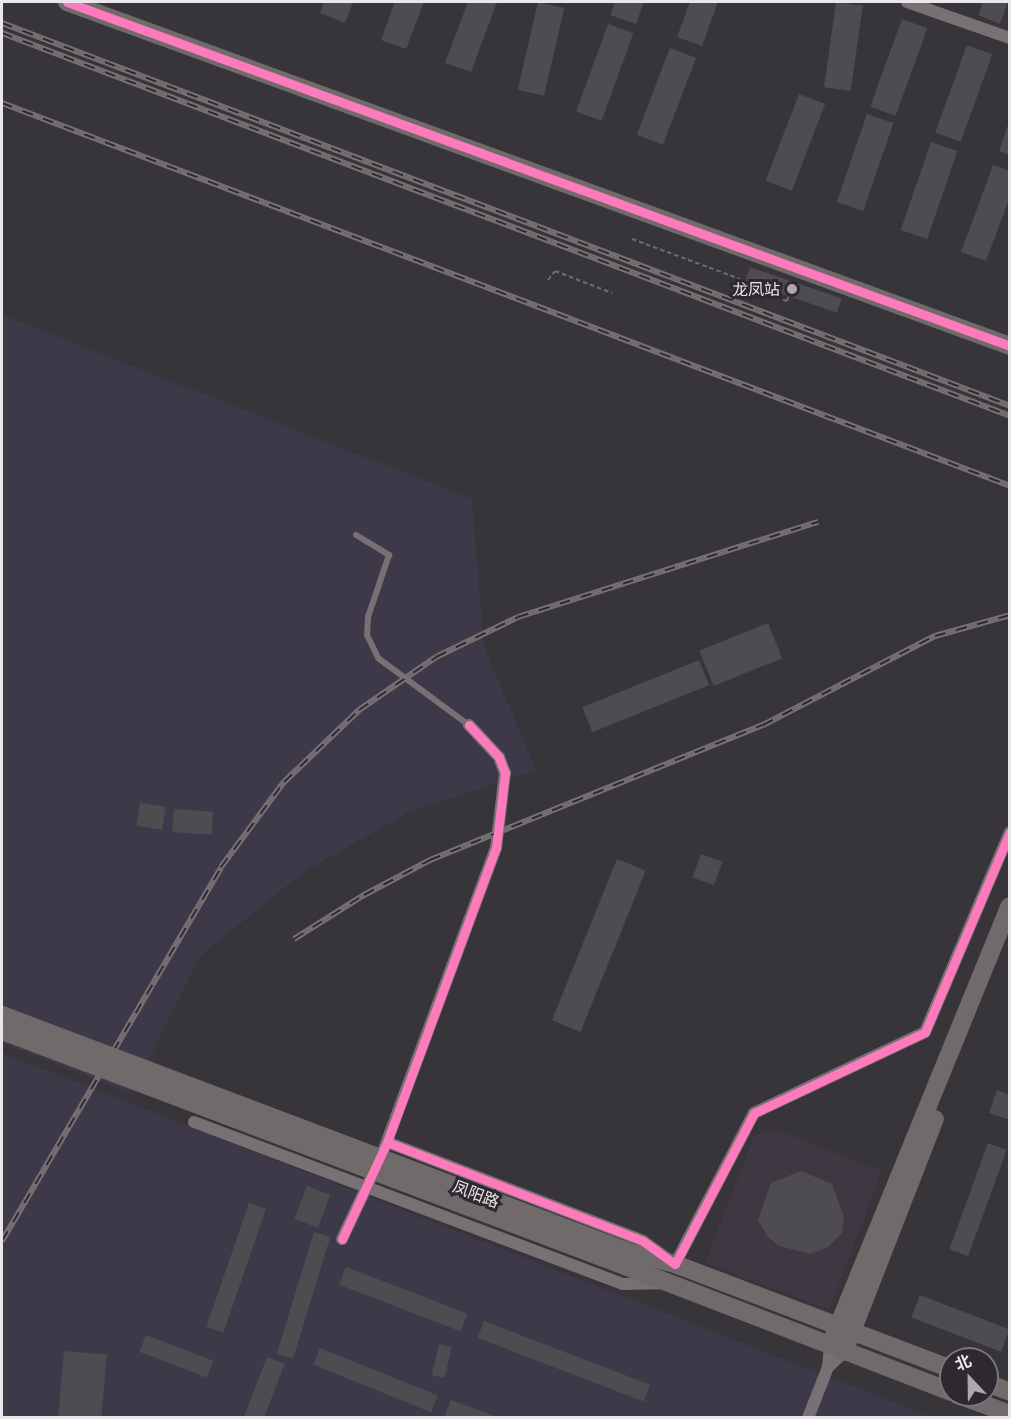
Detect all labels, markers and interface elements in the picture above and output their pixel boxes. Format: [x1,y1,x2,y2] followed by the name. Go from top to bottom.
[732,279,780,299] place label: 龙凤站
[785,282,799,296] marker: 龙凤站
[450,1176,502,1212] street label: 凤阳路
[939,1347,999,1407] north arrow
[952,1350,974,1374] text: 北

